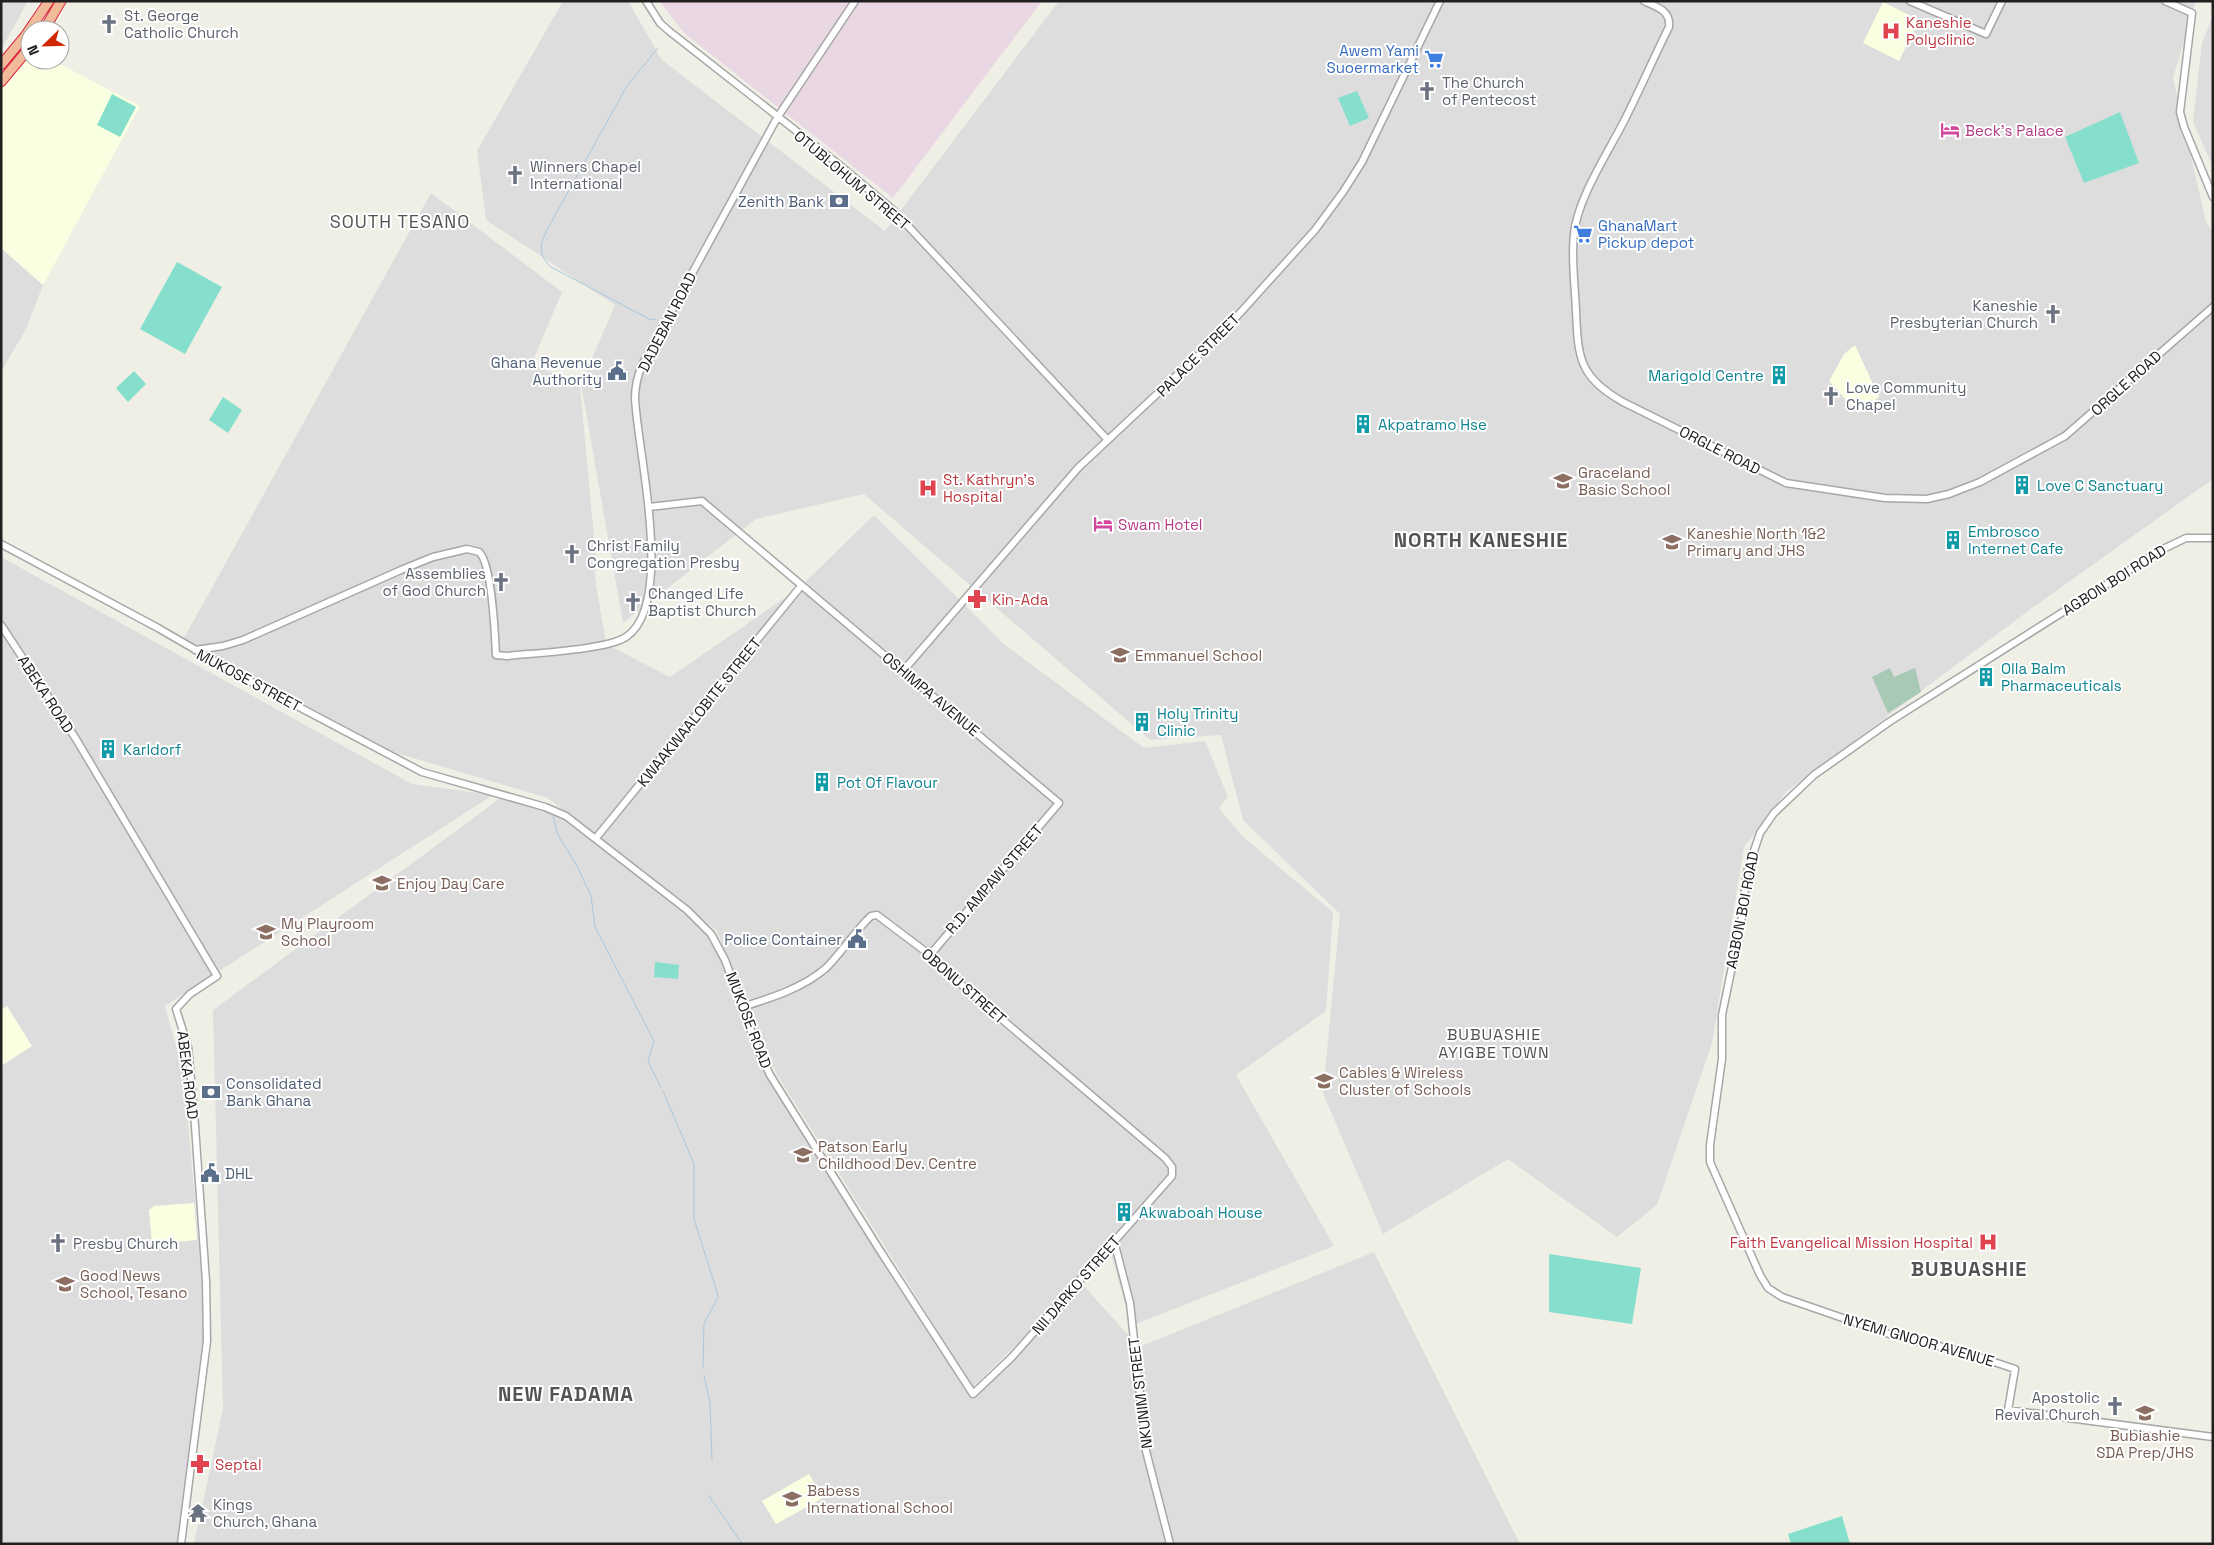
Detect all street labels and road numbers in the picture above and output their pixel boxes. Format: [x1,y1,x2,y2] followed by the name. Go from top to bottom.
[790,126,914,234] street label: OTUBLOHUM STREET
[634,269,700,375] street label: DADEBAN ROAD
[1152,309,1244,401] street label: PALACE STREET
[2087,346,2165,420] street label: ORGLE ROAD
[1676,421,1764,479] street label: ORGLE ROAD
[2058,540,2170,620] street label: AGBON BOI ROAD
[633,633,765,790] street label: KWAAKWAALOBITE STREET
[193,644,305,716] street label: MUKOSE STREET
[878,648,984,740] street label: OSHIMPA AVENUE
[14,652,78,736] street label: ABEKA ROAD
[941,820,1047,938] street label: R.D. AMPAW STREET
[1721,850,1763,970] street label: AGBON BOI ROAD
[918,944,1010,1028] street label: OBONU STREET
[722,969,776,1071] street label: MUKOSE ROAD
[173,1030,203,1120] street label: ABEKA ROAD
[1028,1231,1124,1338] street label: NII DARKO STREET
[1841,1309,1997,1371] street label: NYEMI GNOOR AVENUE
[1124,1336,1156,1450] street label: NKUNIM STREET

